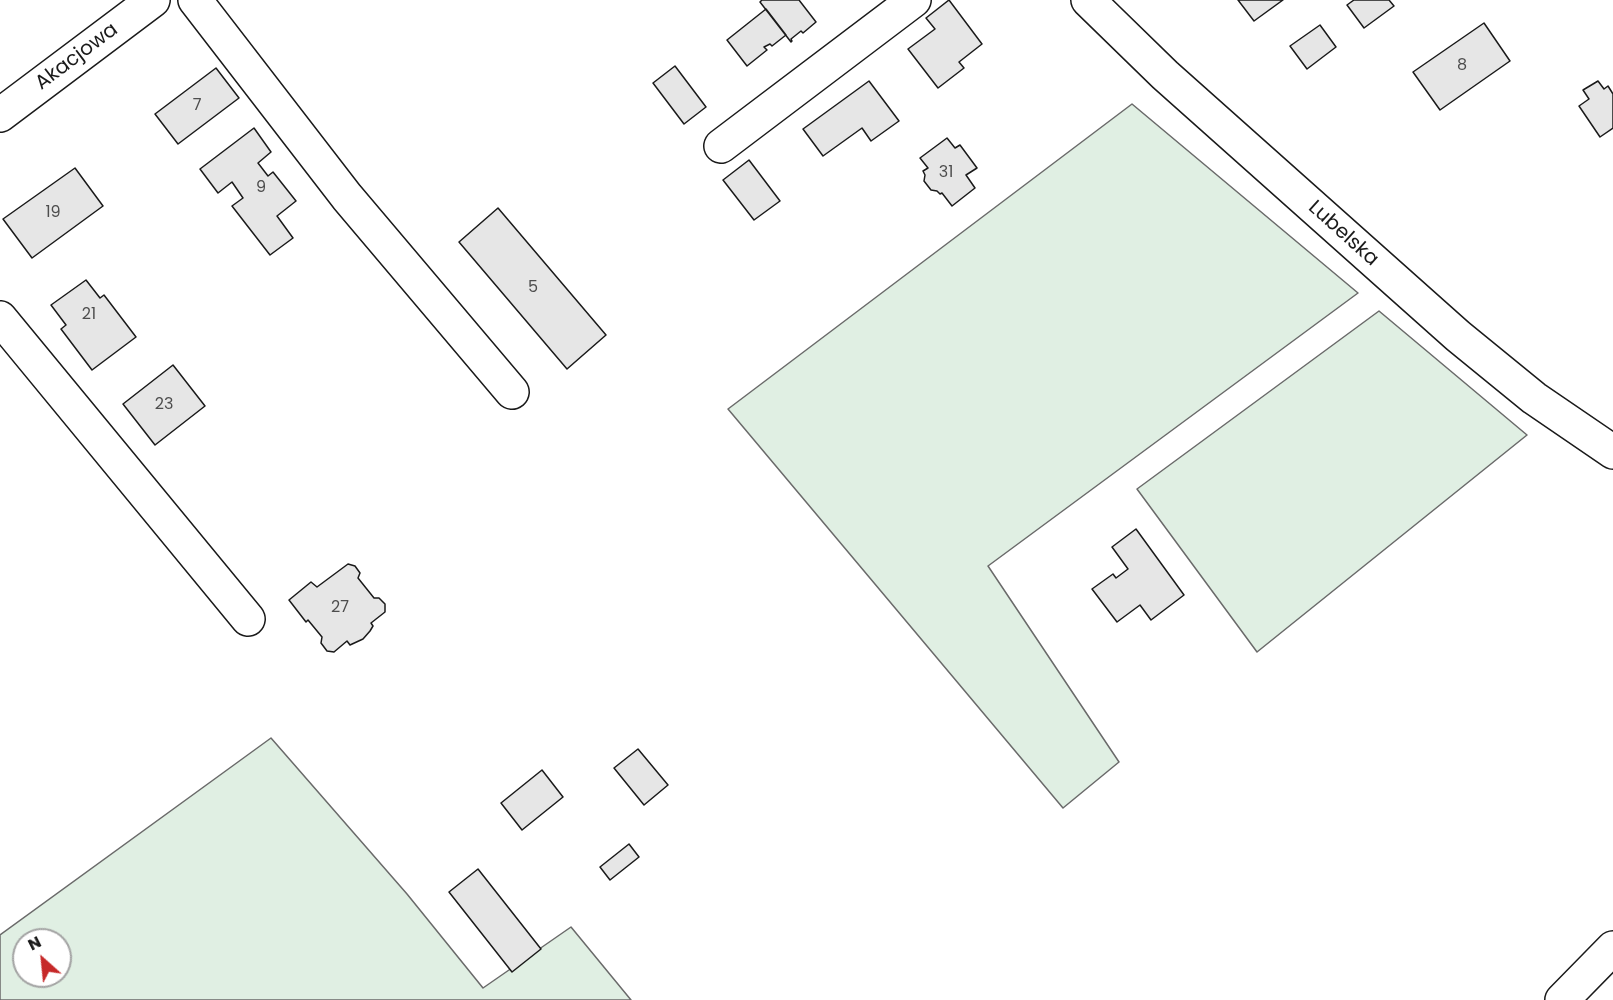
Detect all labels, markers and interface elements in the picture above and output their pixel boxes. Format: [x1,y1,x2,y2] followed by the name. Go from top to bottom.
[31,18,123,96] street label: Akacjowa
[1457,56,1467,76] house number: 8
[193,96,201,116] house number: 7
[939,163,953,183] house number: 31
[256,178,266,198] house number: 9
[1303,196,1383,272] street label: Lubelska
[45,203,61,223] house number: 19
[528,278,538,298] house number: 5
[82,305,96,325] house number: 21
[155,395,173,415] house number: 23
[331,598,349,618] house number: 27
[12,928,72,988] north arrow
[24,930,45,956] text: N

